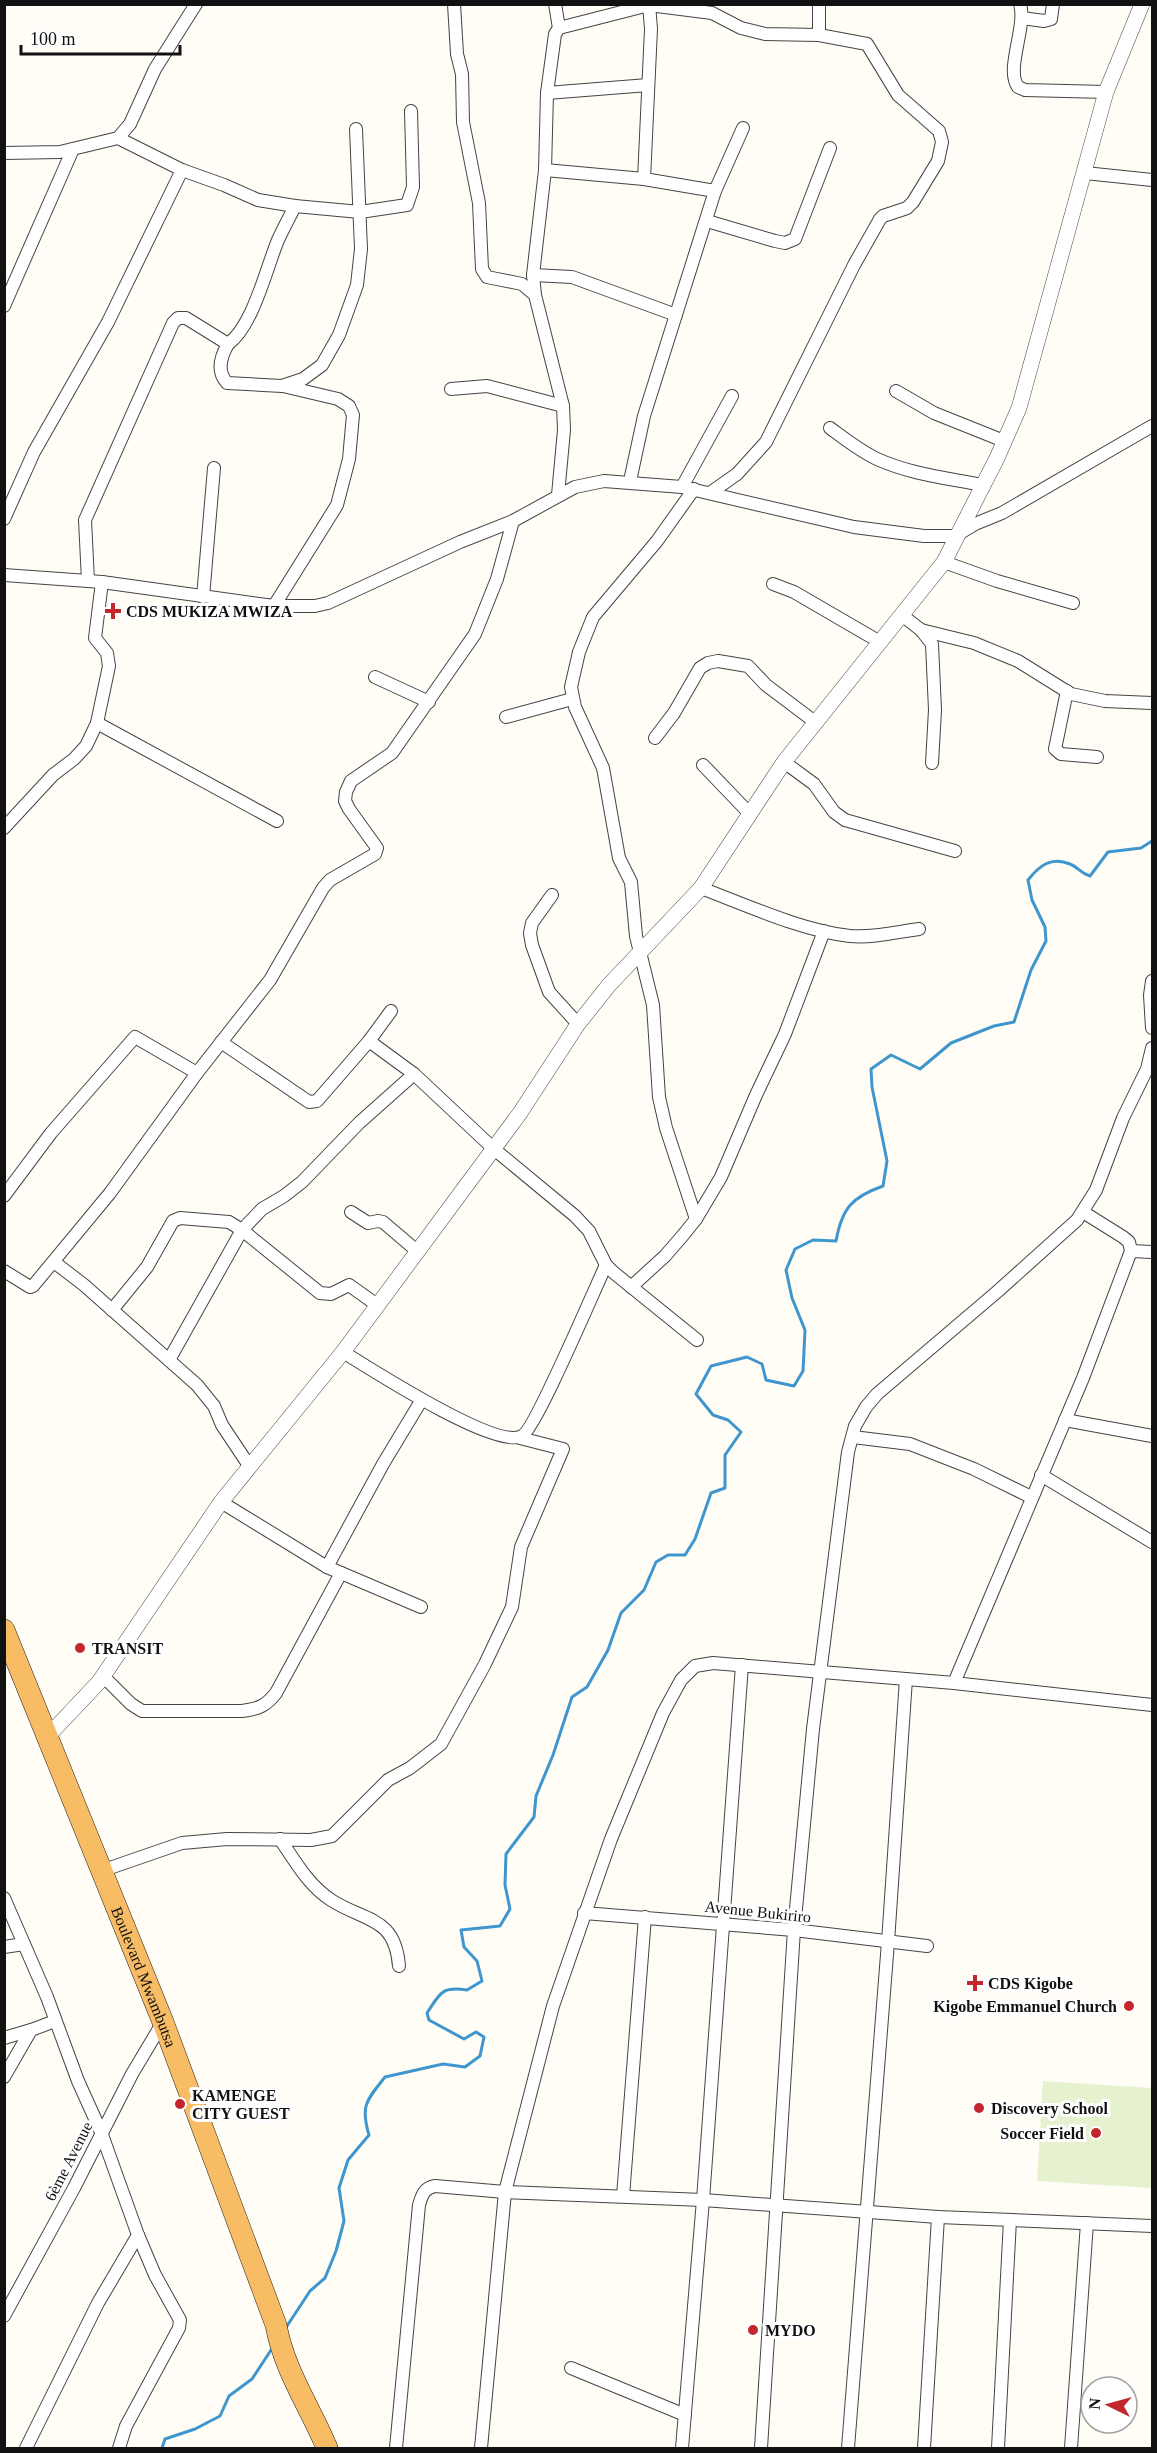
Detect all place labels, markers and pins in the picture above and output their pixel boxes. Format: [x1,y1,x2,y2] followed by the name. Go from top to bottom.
[104,602,122,620] marker: CDS MUKIZA MWIZA
[126,603,293,620] place label: CDS MUKIZA MWIZA
[92,1640,163,1657] place label: TRANSIT
[73,1641,87,1655] marker: TRANSIT
[966,1974,984,1992] marker: CDS Kigobe
[988,1975,1073,1993] place label: CDS Kigobe
[933,1998,1117,2016] place label: Kigobe Emmanuel Church
[1122,1999,1136,2013] marker: Kigobe Emmanuel Church
[192,2087,290,2122] place label: KAMENGE CITY GUEST
[173,2097,187,2111] marker: KAMENGE CITY GUEST
[991,2100,1108,2118] place label: Discovery School
[972,2101,986,2115] marker: Discovery School
[1000,2125,1084,2142] place label: Soccer Field
[1089,2126,1103,2140] marker: Soccer Field
[765,2322,816,2339] place label: MYDO
[746,2323,760,2337] marker: MYDO

